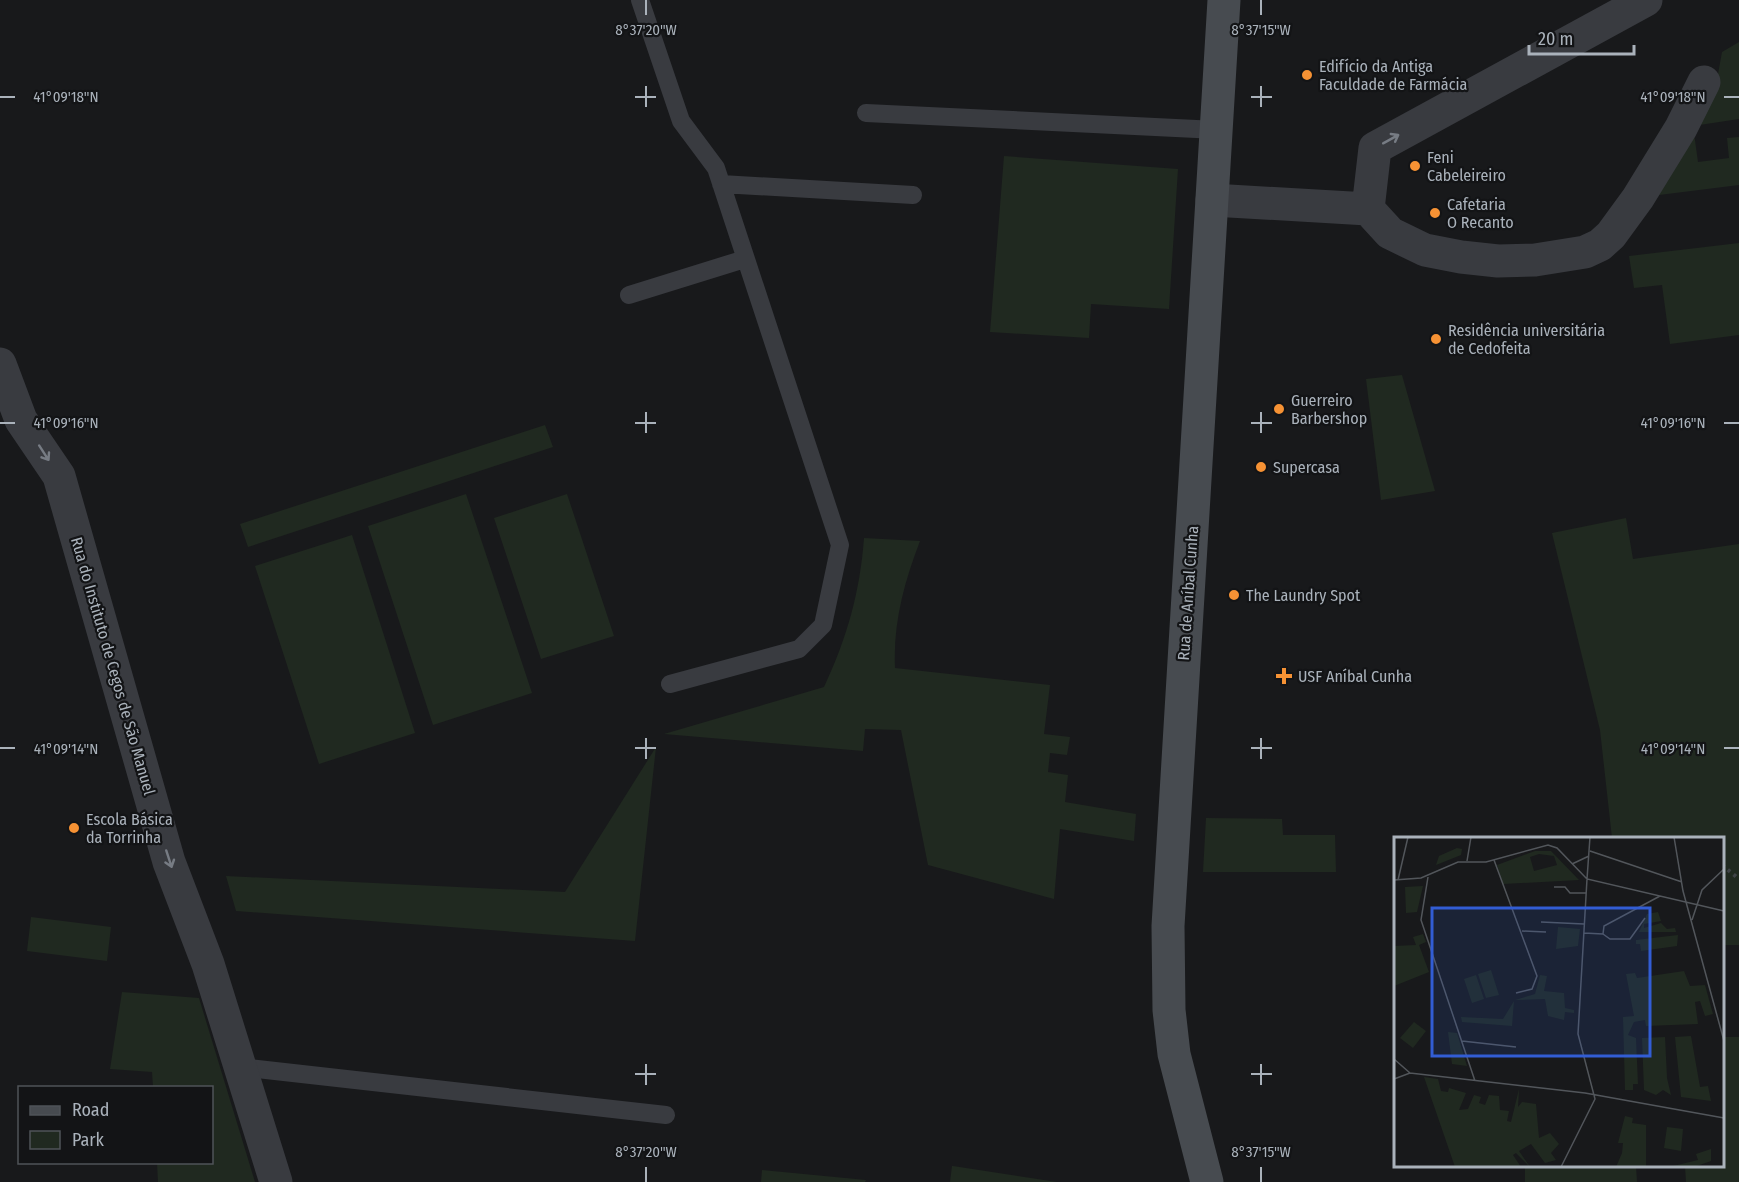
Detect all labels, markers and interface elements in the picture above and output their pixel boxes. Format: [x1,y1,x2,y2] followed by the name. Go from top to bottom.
[1529,18,1634,56] scale bar
[615,21,677,39] text: 8°37'20"W
[1231,21,1291,39] text: 8°37'15"W
[1538,28,1573,50] text: 20 m
[1319,57,1468,94] place label: Edifício da Antiga Faculdade de Farmácia
[1300,68,1314,82] marker: Edifício da Antiga Faculdade de Farmácia
[33,88,99,106] text: 41°09'18"N
[1640,88,1706,106] text: 41°09'18"N
[1381,133,1399,144] one-way arrow
[1427,148,1506,185] place label: Feni Cabeleireiro
[1408,159,1422,173] marker: Feni Cabeleireiro
[1447,195,1514,232] place label: Cafetaria O Recanto
[1428,206,1442,220] marker: Cafetaria O Recanto
[1448,321,1605,358] place label: Residência universitária de Cedofeita
[1429,332,1443,346] marker: Residência universitária de Cedofeita
[1291,391,1367,428] place label: Guerreiro Barbershop
[1272,402,1286,416] marker: Guerreiro Barbershop
[33,414,99,432] text: 41°09'16"N
[1640,414,1706,432] text: 41°09'16"N
[38,444,50,461] one-way arrow
[1273,458,1340,477] place label: Supercasa
[1254,460,1268,474] marker: Supercasa
[1174,525,1202,661] street label: Rua de Aníbal Cunha
[67,535,159,797] street label: Rua do Instituto de Cegos de São Manuel
[1246,586,1361,605] place label: The Laundry Spot
[1227,588,1241,602] marker: The Laundry Spot
[1275,667,1293,685] marker: USF Aníbal Cunha
[1298,667,1412,686] place label: USF Aníbal Cunha
[34,740,98,758] text: 41°09'14"N
[1641,740,1705,758] text: 41°09'14"N
[86,810,173,847] place label: Escola Básica da Torrinha
[67,821,81,835] marker: Escola Básica da Torrinha
[1394,837,1724,1167] inset map
[164,849,175,868] one-way arrow
[18,1086,213,1164] legend
[72,1099,109,1121] text: Road
[72,1129,105,1151] text: Park
[615,1143,677,1161] text: 8°37'20"W
[1231,1143,1291,1161] text: 8°37'15"W

